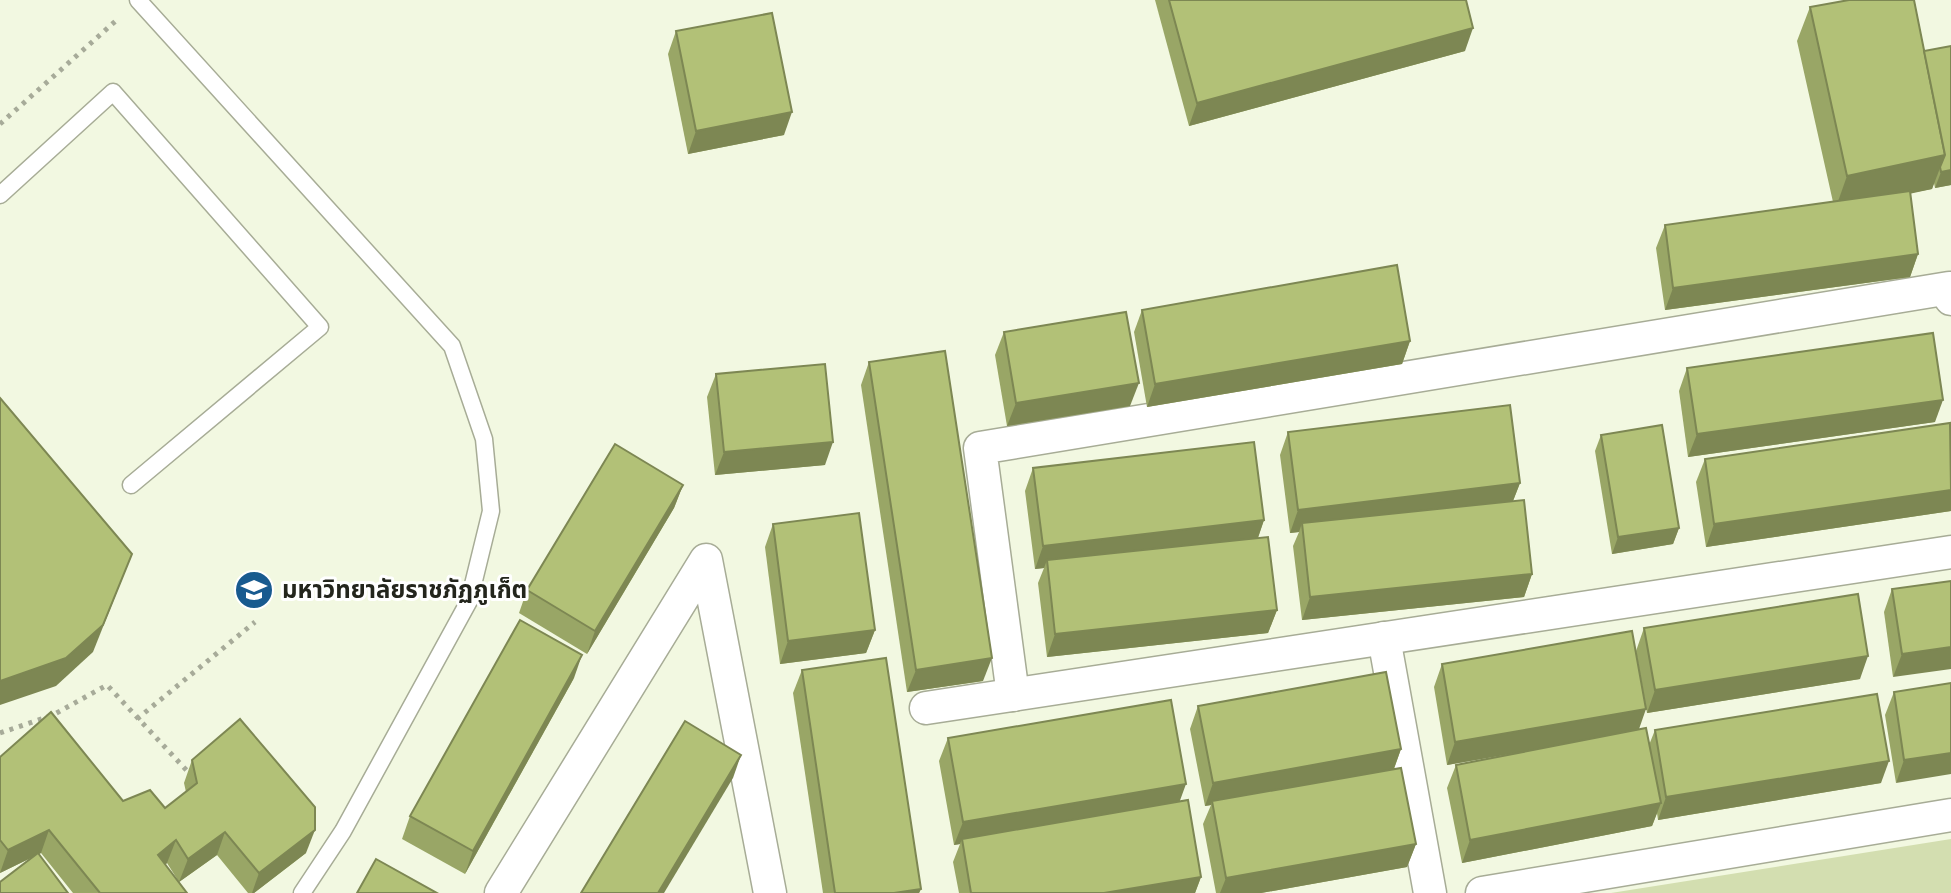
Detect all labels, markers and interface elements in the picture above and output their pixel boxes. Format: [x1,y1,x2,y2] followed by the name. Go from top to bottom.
[233,569,275,611] school or university icon: มหาวิทยาลัยราชภัฏภูเก็ต
[282,573,527,605] place label: มหาวิทยาลัยราชภัฏภูเก็ต

